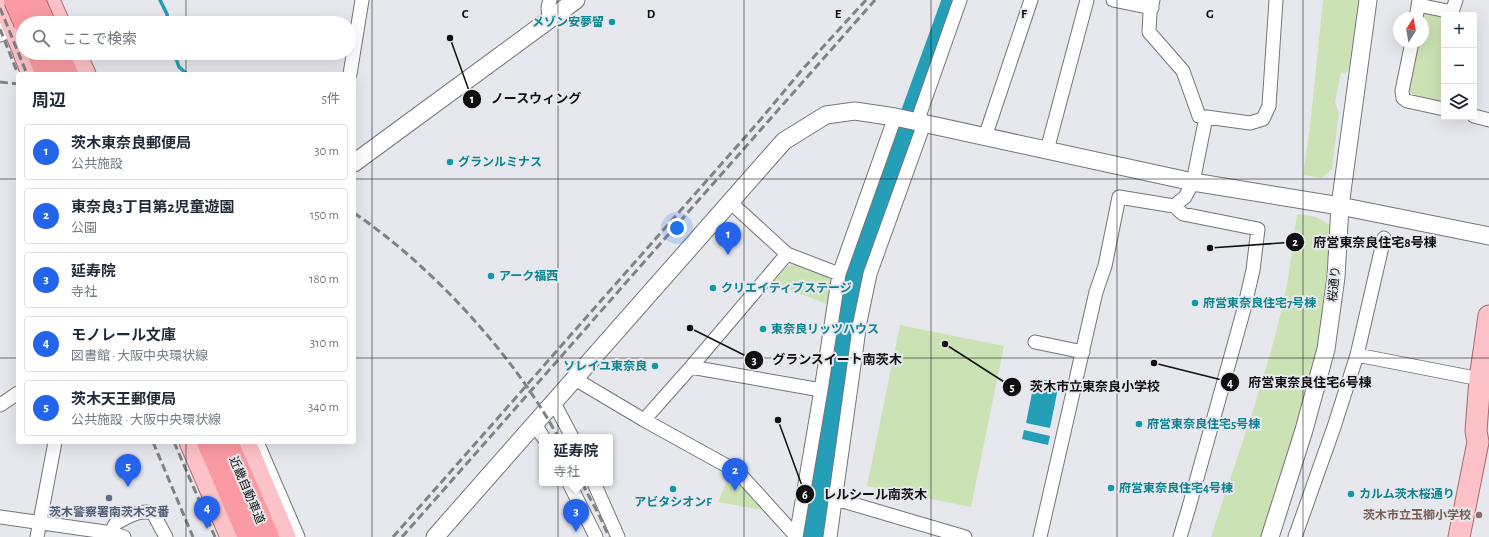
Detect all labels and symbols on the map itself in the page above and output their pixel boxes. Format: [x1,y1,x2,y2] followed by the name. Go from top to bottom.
[462,8,469,21] text: C
[647,8,656,21] text: D
[835,8,842,21] text: E
[1021,8,1028,21] text: F
[1206,8,1214,21] text: G
[1393,12,1429,48] north arrow
[532,15,604,28] place label: メゾン安夢留
[607,17,617,27] marker: メゾン安夢留
[462,86,589,111] callout: ノースウィング
[491,91,581,106] text: ノースウィング
[470,93,474,105] text: 1
[458,155,542,168] place label: グランルミナス
[445,157,455,167] marker: グランルミナス
[667,218,687,238] your location
[715,222,741,255] pin: 1
[1285,230,1445,255] callout: 府営東奈良住宅8号棟
[1313,235,1437,250] text: 府営東奈良住宅8号棟
[1292,236,1298,248] text: 2
[1325,265,1342,303] street label: 桜通り
[499,270,558,282] place label: アーク福西
[486,271,496,281] marker: アーク福西
[721,281,852,294] place label: クリエイティブステージ
[708,283,718,293] marker: クリエイティブステージ
[1203,296,1316,309] place label: 府営東奈良住宅7号棟
[1190,298,1200,308] marker: 府営東奈良住宅7号棟
[771,322,879,335] place label: 東奈良リッツハウス
[758,324,768,334] marker: 東奈良リッツハウス
[744,347,910,372] callout: グランスイート南茨木
[772,352,903,367] text: グランスイート南茨木
[751,354,757,366] text: 3
[563,359,647,372] place label: ソレイユ東奈良
[650,361,660,371] marker: ソレイユ東奈良
[1220,370,1379,395] callout: 府営東奈良住宅6号棟
[1002,374,1168,399] callout: 茨木市立東奈良小学校
[1248,375,1372,390] text: 府営東奈良住宅6号棟
[1227,377,1233,389] text: 4
[1030,379,1160,394] text: 茨木市立東奈良小学校
[1009,381,1015,393] text: 5
[1147,417,1260,430] place label: 府営東奈良住宅5号棟
[1134,419,1144,429] marker: 府営東奈良住宅5号棟
[115,454,141,487] pin: 5
[227,454,268,525] street label: 近畿自動車道
[722,458,748,491] pin: 2
[1119,481,1233,494] place label: 府営東奈良住宅4号棟
[795,482,935,507] callout: レルシール南茨木
[1106,483,1116,493] marker: 府営東奈良住宅4号棟
[668,484,678,494] marker: アビタシオンF
[1359,487,1455,500] place label: カルム茨木桜通り
[823,488,928,502] text: レルシール南茨木
[802,489,808,501] text: 6
[1346,489,1356,499] marker: カルム茨木桜通り
[104,493,114,503] marker: 茨木警察署南茨木交番
[634,495,712,508] place label: アビタシオンF
[194,496,220,529] pin: 4
[563,499,589,532] pin: 3
[49,505,170,518] place label: 茨木警察署南茨木交番
[1363,508,1471,521] place label: 茨木市立玉櫛小学校
[1474,510,1484,520] marker: 茨木市立玉櫛小学校

